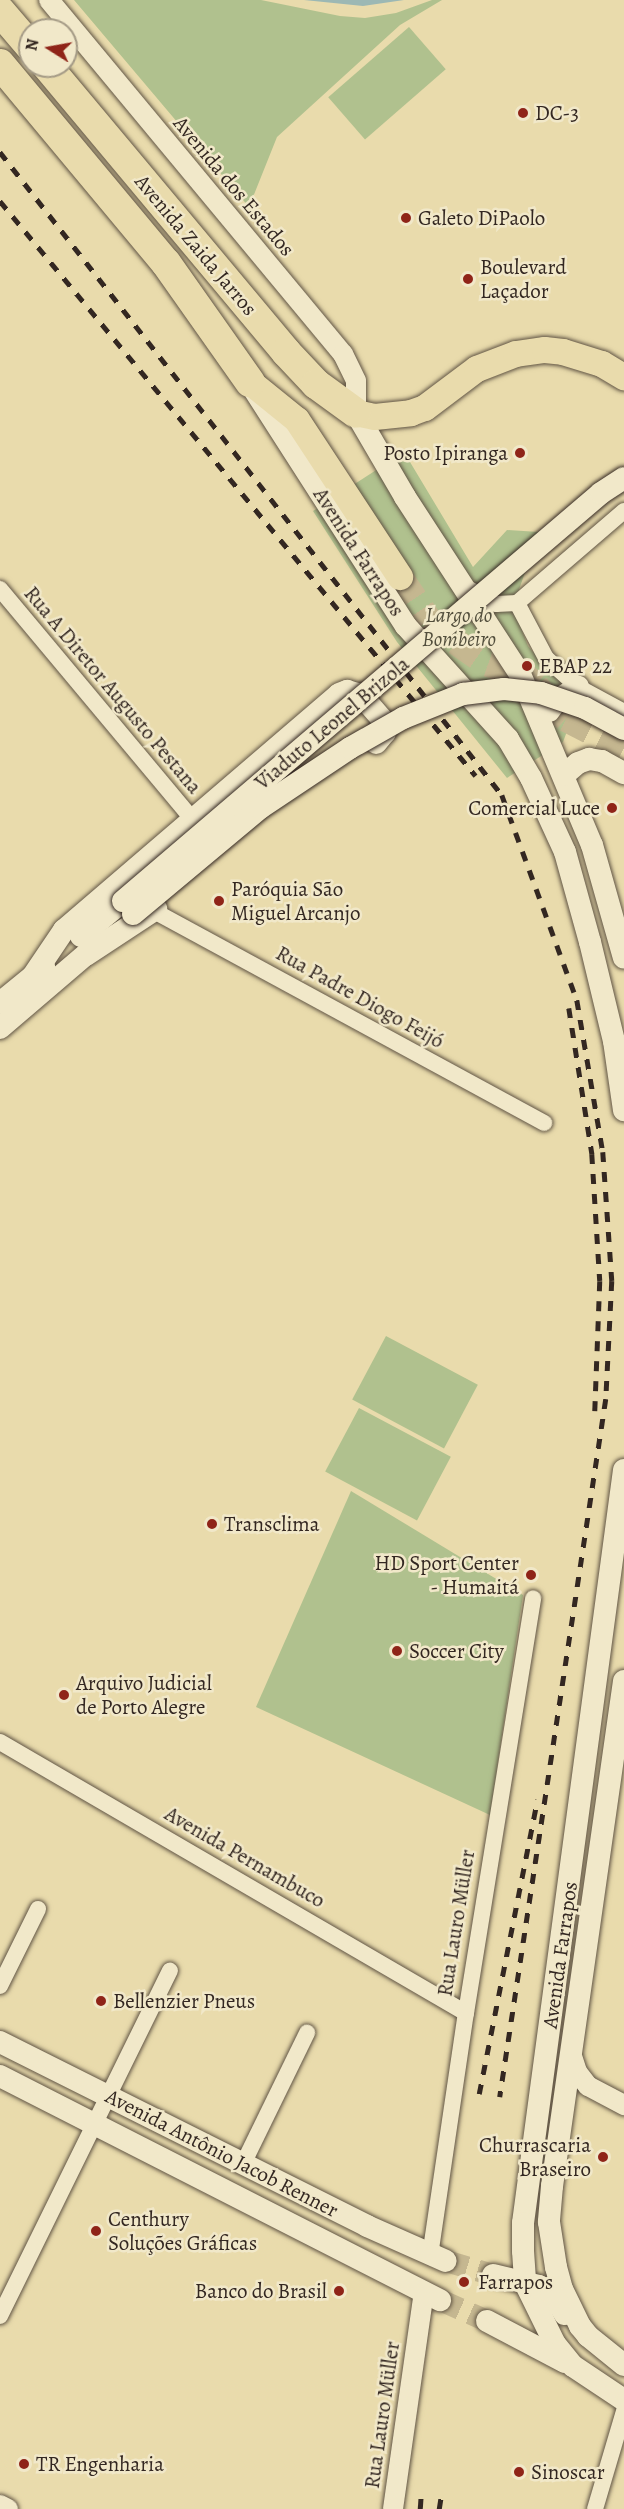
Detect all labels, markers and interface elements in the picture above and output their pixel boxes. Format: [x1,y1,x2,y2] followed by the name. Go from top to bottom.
[18,18,78,78] north arrow
[20,37,44,53] text: N
[535,100,579,126] place label: DC-3
[516,106,530,120] marker: DC-3
[168,111,300,261] street label: Avenida dos Estados
[130,169,262,321] street label: Avenida Zaida Jarros
[418,205,545,231] place label: Galeto DiPaolo
[399,211,413,225] marker: Galeto DiPaolo
[480,254,567,304] place label: Boulevard Laçador
[461,272,475,286] marker: Boulevard Laçador
[383,440,508,466] place label: Posto Ipiranga
[513,446,527,460] marker: Posto Ipiranga
[308,483,410,621] street label: Avenida Farrapos
[19,581,207,799] street label: Rua A Diretor Augusto Pestana
[422,602,496,652] park label: Largo do Bombeiro
[250,651,414,795] street label: Viaduto Leonel Brizola
[539,653,612,679] place label: EBAP 22
[520,659,534,673] marker: EBAP 22
[468,795,600,821] place label: Comercial Luce
[605,801,619,815] marker: Comercial Luce
[231,876,360,926] place label: Paróquia São Miguel Arcanjo
[212,894,226,908] marker: Paróquia São Miguel Arcanjo
[272,940,448,1054] street label: Rua Padre Diogo Feijó
[224,1511,320,1537] place label: Transclima
[205,1517,219,1531] marker: Transclima
[374,1550,519,1600] place label: HD Sport Center - Humaitá
[524,1568,538,1582] marker: HD Sport Center - Humaitá
[409,1638,504,1664] place label: Soccer City
[390,1644,404,1658] marker: Soccer City
[76,1670,212,1720] place label: Arquivo Judicial de Porto Alegre
[57,1688,71,1702] marker: Arquivo Judicial de Porto Alegre
[160,1801,330,1913] street label: Avenida Pernambuco
[432,1848,480,1998] street label: Rua Lauro Müller
[537,1880,583,2030] street label: Avenida Farrapos
[113,1988,255,2014] place label: Bellenzier Pneus
[94,1994,108,2008] marker: Bellenzier Pneus
[101,2083,343,2223] street label: Avenida Antônio Jacob Renner
[479,2132,591,2182] place label: Churrascaria Braseiro
[596,2150,610,2164] marker: Churrascaria Braseiro
[108,2206,257,2256] place label: Centhury Soluções Gráficas
[89,2224,103,2238] marker: Centhury Soluções Gráficas
[478,2269,553,2295] place label: Farrapos
[455,2273,473,2291] marker: Farrapos
[195,2278,327,2304] place label: Banco do Brasil
[332,2284,346,2298] marker: Banco do Brasil
[359,2340,405,2490] street label: Rua Lauro Müller
[36,2451,164,2477] place label: TR Engenharia
[17,2457,31,2471] marker: TR Engenharia
[531,2459,605,2485] place label: Sinoscar
[512,2465,526,2479] marker: Sinoscar

